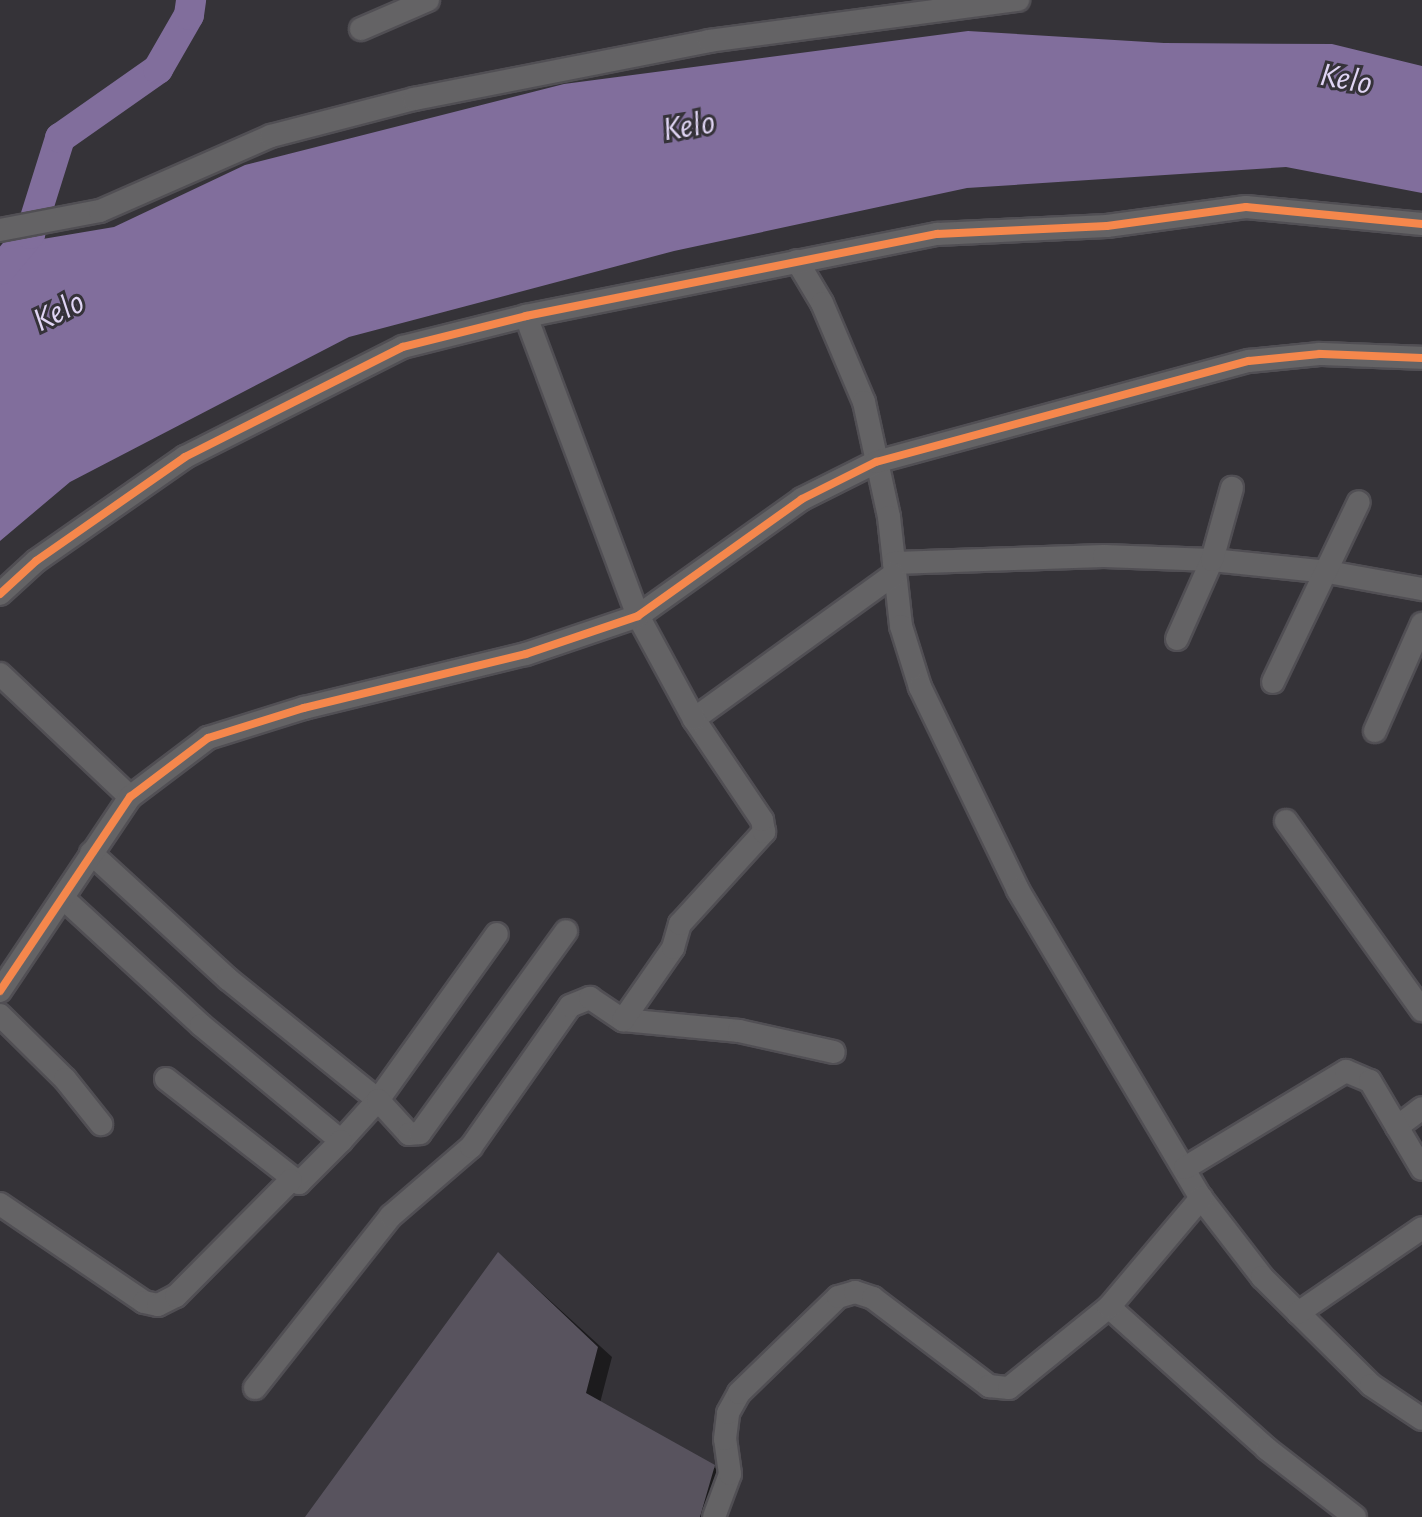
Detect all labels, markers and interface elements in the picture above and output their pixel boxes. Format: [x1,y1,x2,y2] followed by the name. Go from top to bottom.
[1317,55,1375,105] water label: Kelo
[660,103,718,151] water label: Kelo
[27,282,91,342] water label: Kelo

